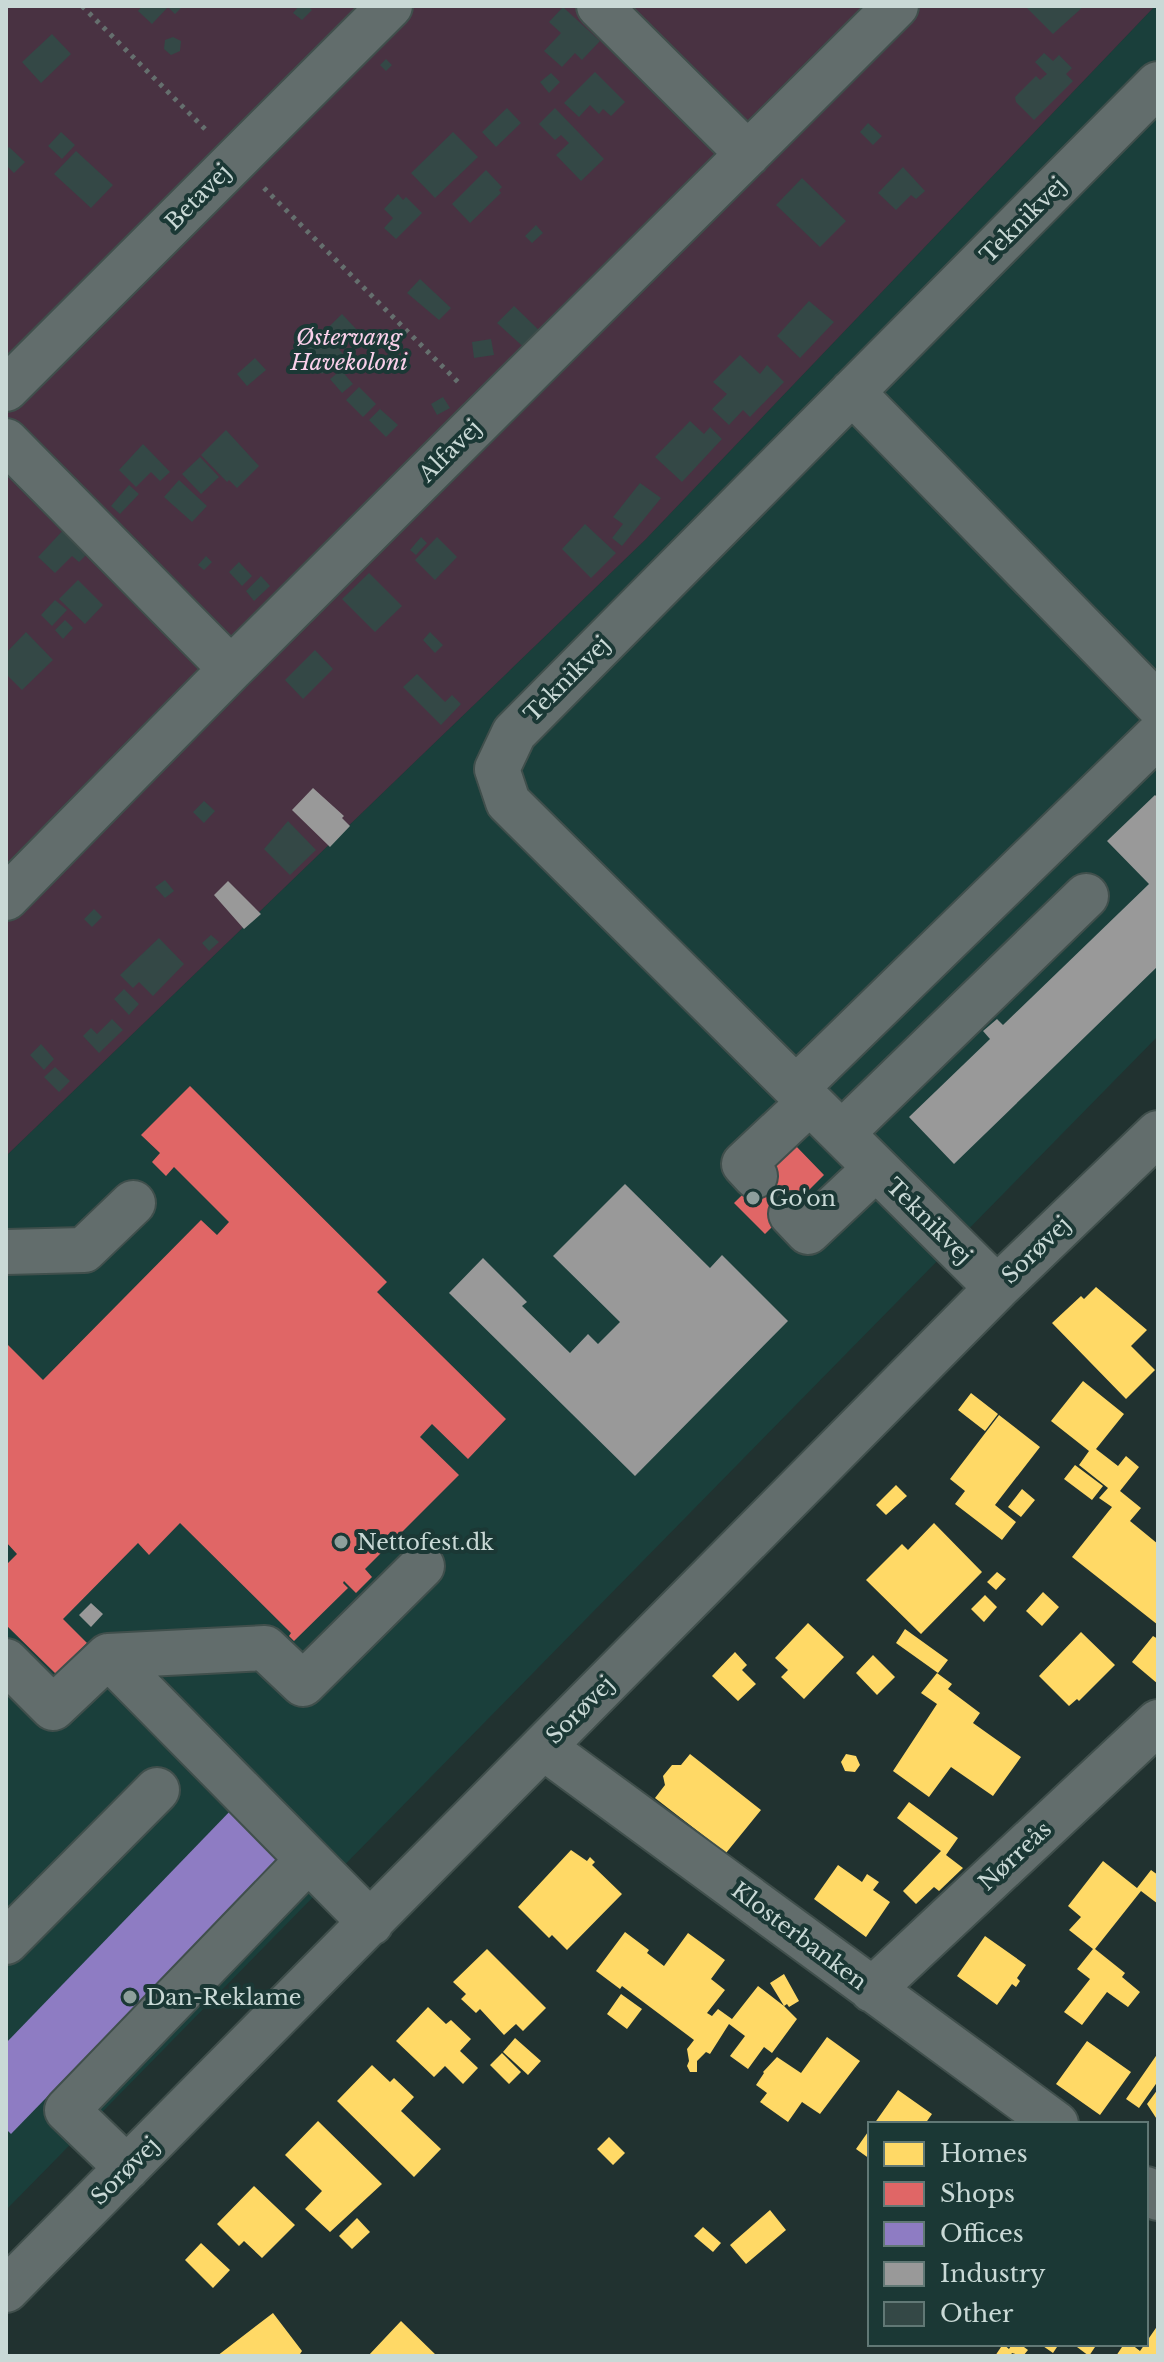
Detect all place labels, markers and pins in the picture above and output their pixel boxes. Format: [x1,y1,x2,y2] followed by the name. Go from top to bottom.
[769,1185,836,1212] place label: Go'on
[744,1189,762,1207] marker: Go'on
[357,1529,494,1556] place label: Nettofest.dk
[332,1533,350,1551] marker: Nettofest.dk
[146,1984,301,2011] place label: Dan-Reklame
[121,1988,139,2006] marker: Dan-Reklame

